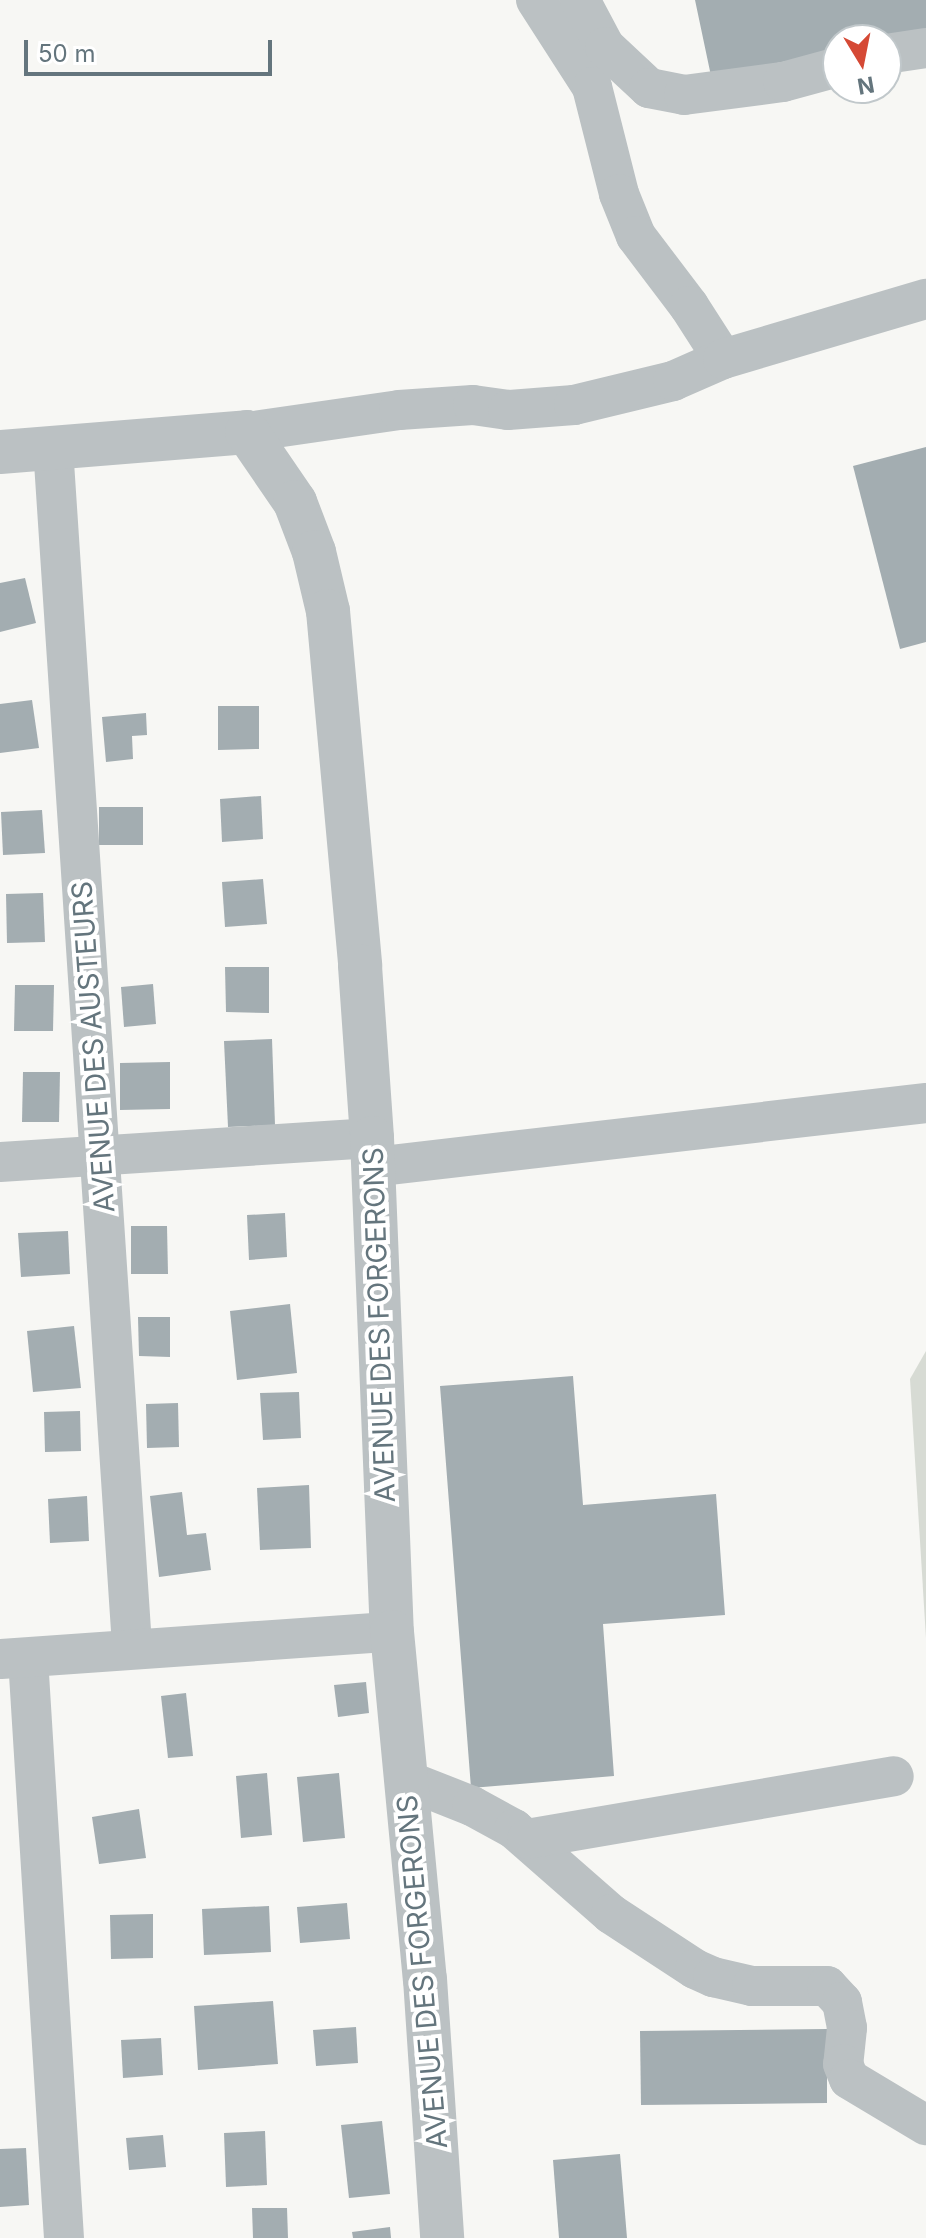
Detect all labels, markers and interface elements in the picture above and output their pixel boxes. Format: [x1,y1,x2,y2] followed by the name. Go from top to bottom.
[28,24,276,74] scale bar
[822,24,902,104] north arrow
[38,39,96,68] text: 50 m
[855,71,876,100] text: N
[65,880,121,1214] street label: AVENUE DES AUSTEURS
[356,1147,402,1503] street label: AVENUE DES FORGERONS
[390,1794,454,2150] street label: AVENUE DES FORGERONS

